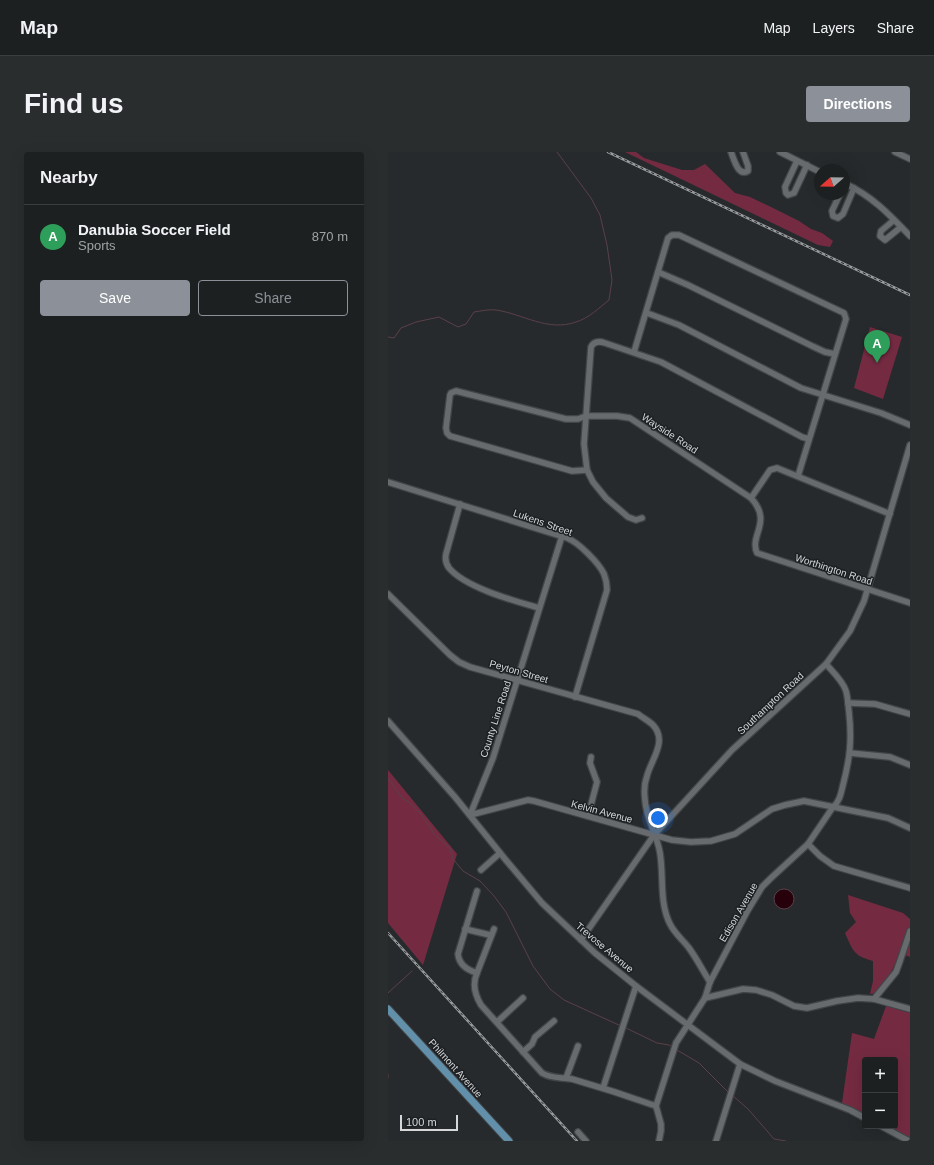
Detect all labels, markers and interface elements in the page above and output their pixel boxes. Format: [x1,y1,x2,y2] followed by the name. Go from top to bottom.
[20,17,58,38] text: Map
[763,20,791,36] text: Map
[813,20,855,36] text: Layers
[877,20,914,36] text: Share
[806,86,910,122] button: Directions
[24,88,124,119] text: Find us
[814,164,850,200] north arrow
[40,168,98,187] text: Nearby
[78,221,231,238] text: Danubia Soccer Field
[48,229,58,244] text: A
[312,229,348,244] text: 870 m
[78,238,116,253] text: Sports
[40,280,190,316] button: Save
[198,280,348,316] button: Share
[864,330,890,363] pin: A
[640,411,700,456] street label: Wayside Road
[512,507,574,538] street label: Lukens Street
[794,552,874,587] street label: Worthington Road
[488,658,550,685] street label: Peyton Street
[735,670,806,737] street label: Southampton Road
[478,679,513,759] street label: County Line Road
[570,798,634,825] street label: Kelvin Avenue
[648,808,668,828] your location
[717,880,760,944] street label: Edison Avenue
[574,920,636,975] street label: Trevose Avenue
[426,1037,485,1100] street label: Philmont Avenue
[862,1057,898,1129] map controls
[862,1057,898,1093] button: +
[862,1093,898,1129] button: −
[400,1113,458,1132] scale bar
[406,1116,437,1128] text: 100 m

